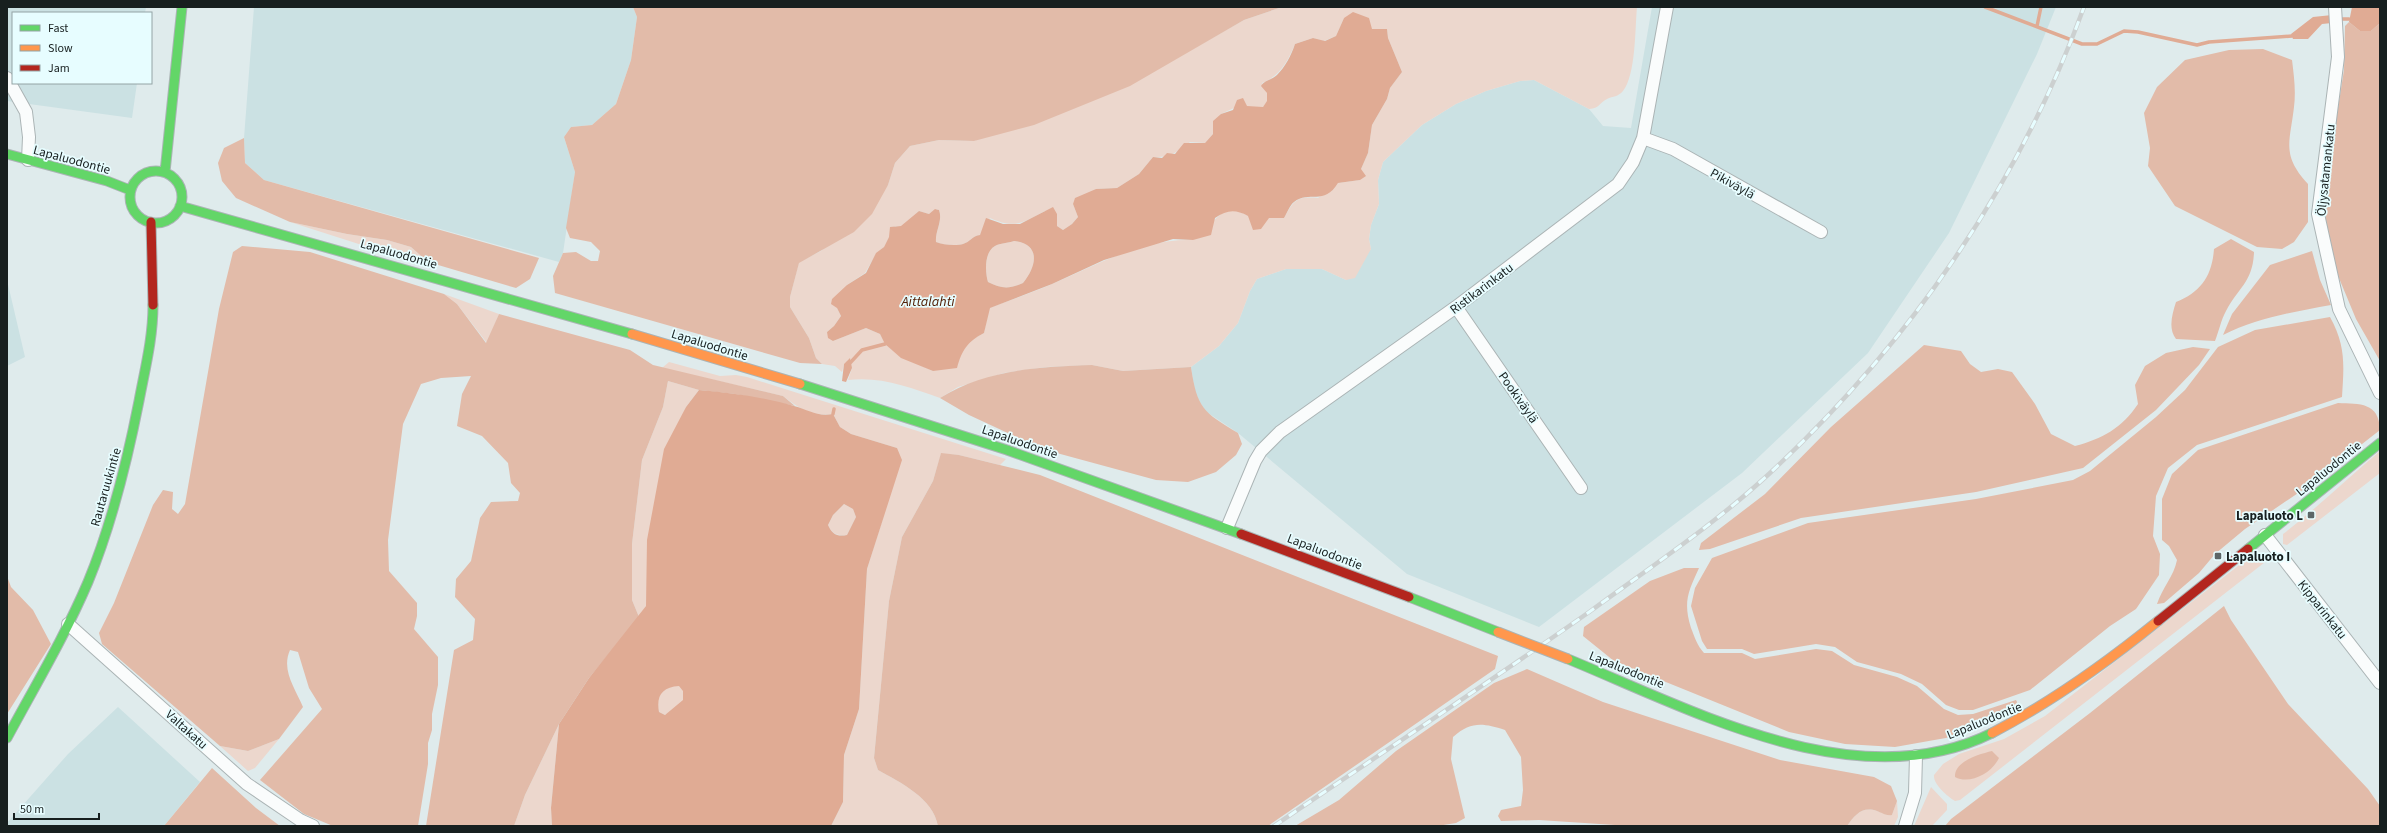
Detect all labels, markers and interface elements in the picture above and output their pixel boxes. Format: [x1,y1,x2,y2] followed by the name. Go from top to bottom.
[12,12,152,84] legend
[48,20,68,37] text: Fast
[48,40,73,57] text: Slow
[48,60,70,77] text: Jam
[2312,123,2340,217] street label: Öljysatamankatu
[31,141,112,179] street label: Lapaluodontie
[1707,164,1758,204] street label: Pikiväylä
[358,234,439,274] street label: Lapaluodontie
[1446,259,1517,319] street label: Ristikarinkatu
[900,292,955,312] water label: Aittalahti
[669,325,750,365] street label: Lapaluodontie
[1494,368,1542,427] street label: Pookiväylä
[979,421,1060,463] street label: Lapaluodontie
[2292,437,2365,501] street label: Lapaluodontie
[86,446,126,529] street label: Rautaruukintie
[2236,507,2303,525] place label: Lapaluoto L
[2306,510,2316,520] marker: Lapaluoto L
[1284,529,1365,575] street label: Lapaluodontie
[2226,548,2290,566] place label: Lapaluoto I
[2213,551,2223,561] marker: Lapaluoto I
[2293,576,2351,643] street label: Kipparinkatu
[1586,647,1667,693] street label: Lapaluodontie
[1944,698,2025,744] street label: Lapaluodontie
[161,706,211,754] street label: Valtakatu
[14,795,99,821] scale bar
[20,801,44,818] text: 50 m

